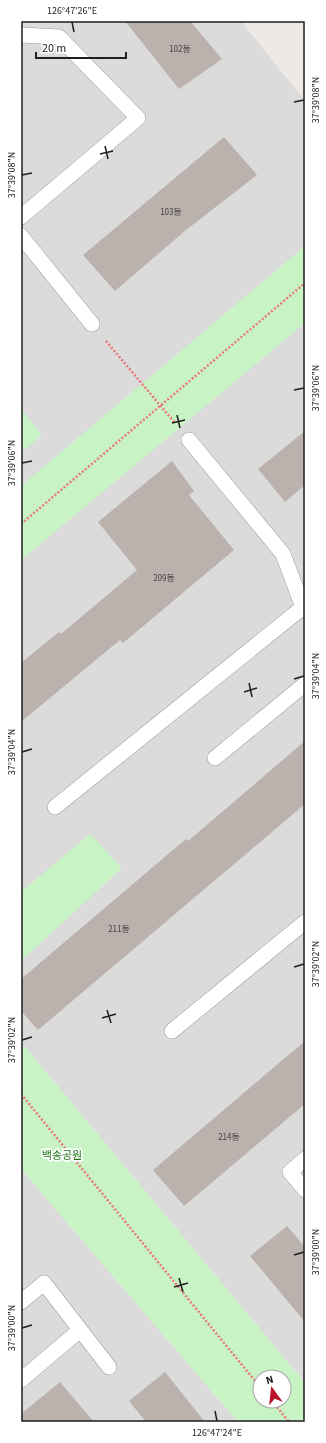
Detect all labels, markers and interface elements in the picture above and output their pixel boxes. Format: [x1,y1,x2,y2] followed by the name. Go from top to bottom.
[47,4,97,18] text: 126°47'26"E
[36,34,126,60] scale bar
[42,40,66,57] text: 20 m
[169,43,191,56] house number: 102동
[309,77,323,123] text: 37°39'08"N
[5,152,19,198] text: 37°39'08"N
[160,206,182,219] house number: 103동
[309,365,323,411] text: 37°39'06"N
[5,440,19,486] text: 37°39'06"N
[153,572,175,585] house number: 209동
[309,653,323,699] text: 37°39'04"N
[5,729,19,775] text: 37°39'04"N
[108,923,130,936] house number: 211동
[309,941,323,987] text: 37°39'02"N
[5,1017,19,1063] text: 37°39'02"N
[218,1131,240,1144] house number: 214동
[42,1148,82,1163] park label: 백송공원
[309,1229,323,1275] text: 37°39'00"N
[5,1305,19,1351] text: 37°39'00"N
[252,1369,292,1409] north arrow
[264,1372,275,1388] text: N
[192,1426,242,1440] text: 126°47'24"E

